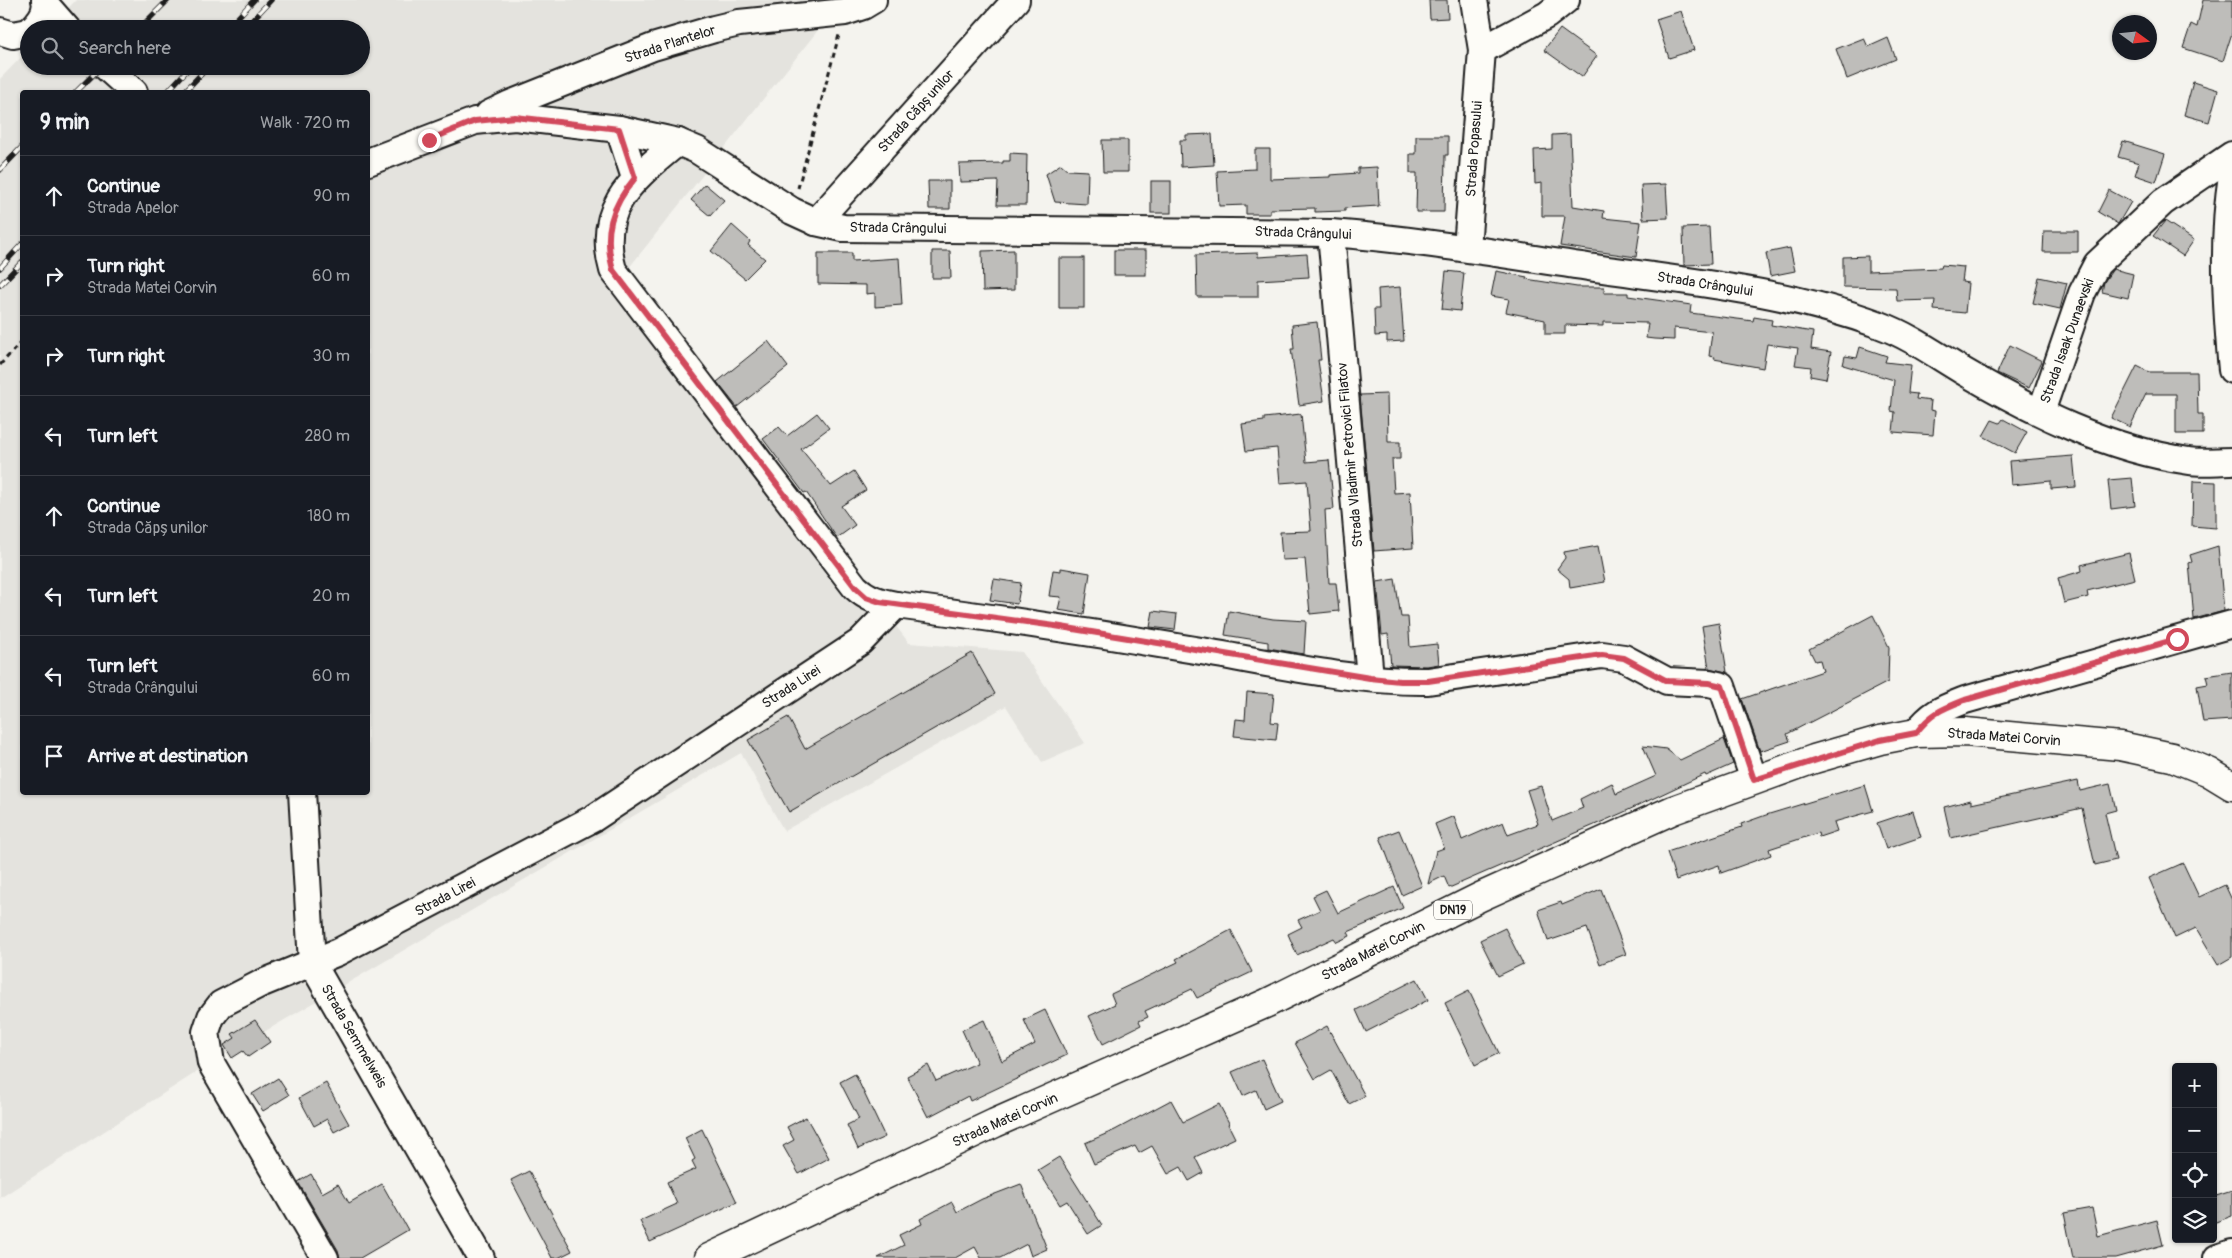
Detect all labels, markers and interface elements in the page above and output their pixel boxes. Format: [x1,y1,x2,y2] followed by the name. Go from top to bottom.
[2112,15,2157,60] north arrow
[20,20,370,75] search box
[622,21,718,67] street label: Strada Plantelor
[38,34,66,62] icon: search
[78,36,171,60] text: Search here
[874,66,958,156] street label: Strada Căpșunilor
[1462,100,1486,198] street label: Strada Popasului
[40,109,89,136] text: 9 min
[260,113,350,133] text: Walk · 720 m
[418,129,441,152] route end
[87,174,160,198] text: Continue
[40,182,68,210] icon: ahead
[313,186,350,206] text: 90 m
[87,198,179,218] text: Strada Apelor
[849,219,947,237] street label: Strada Crângului
[1254,223,1352,243] street label: Strada Crângului
[87,254,165,278] text: Turn right
[40,262,68,290] icon: right
[312,266,350,286] text: 60 m
[1656,268,1755,300] street label: Strada Crângului
[2037,276,2098,406] street label: Strada Isaak Dunaevski
[87,278,217,298] text: Strada Matei Corvin
[40,342,68,370] icon: right
[87,344,165,368] text: Turn right
[312,346,350,366] text: 30 m
[1333,362,1367,548] street label: Strada Vladimir Petrovici Filatov
[40,422,68,450] icon: left
[87,424,157,448] text: Turn left
[304,426,350,446] text: 280 m
[87,494,160,518] text: Continue
[40,502,68,530] icon: ahead
[307,506,350,526] text: 180 m
[87,518,208,538] text: Strada Căpșunilor
[40,582,68,610] icon: left
[87,584,157,608] text: Turn left
[312,586,350,606] text: 20 m
[2166,628,2189,651] route start
[87,654,157,678] text: Turn left
[40,662,68,690] icon: left
[759,662,824,712] street label: Strada Lirei
[312,666,350,686] text: 60 m
[87,678,198,698] text: Strada Crângului
[1947,725,2061,749] street label: Strada Matei Corvin
[40,742,68,770] icon: arrive
[87,744,248,768] text: Arrive at destination
[412,874,479,920] street label: Strada Lirei
[1434,900,1472,920] road number: DN19
[1318,918,1428,984] street label: Strada Matei Corvin
[317,981,391,1091] street label: Strada Semmelweis
[2172,1063,2217,1243] map controls
[2172,1063,2217,1108] button: +
[950,1089,1060,1151] street label: Strada Matei Corvin
[2172,1108,2217,1153] button: −
[2172,1153,2217,1198] button: locate
[2172,1198,2217,1243] button: layers

